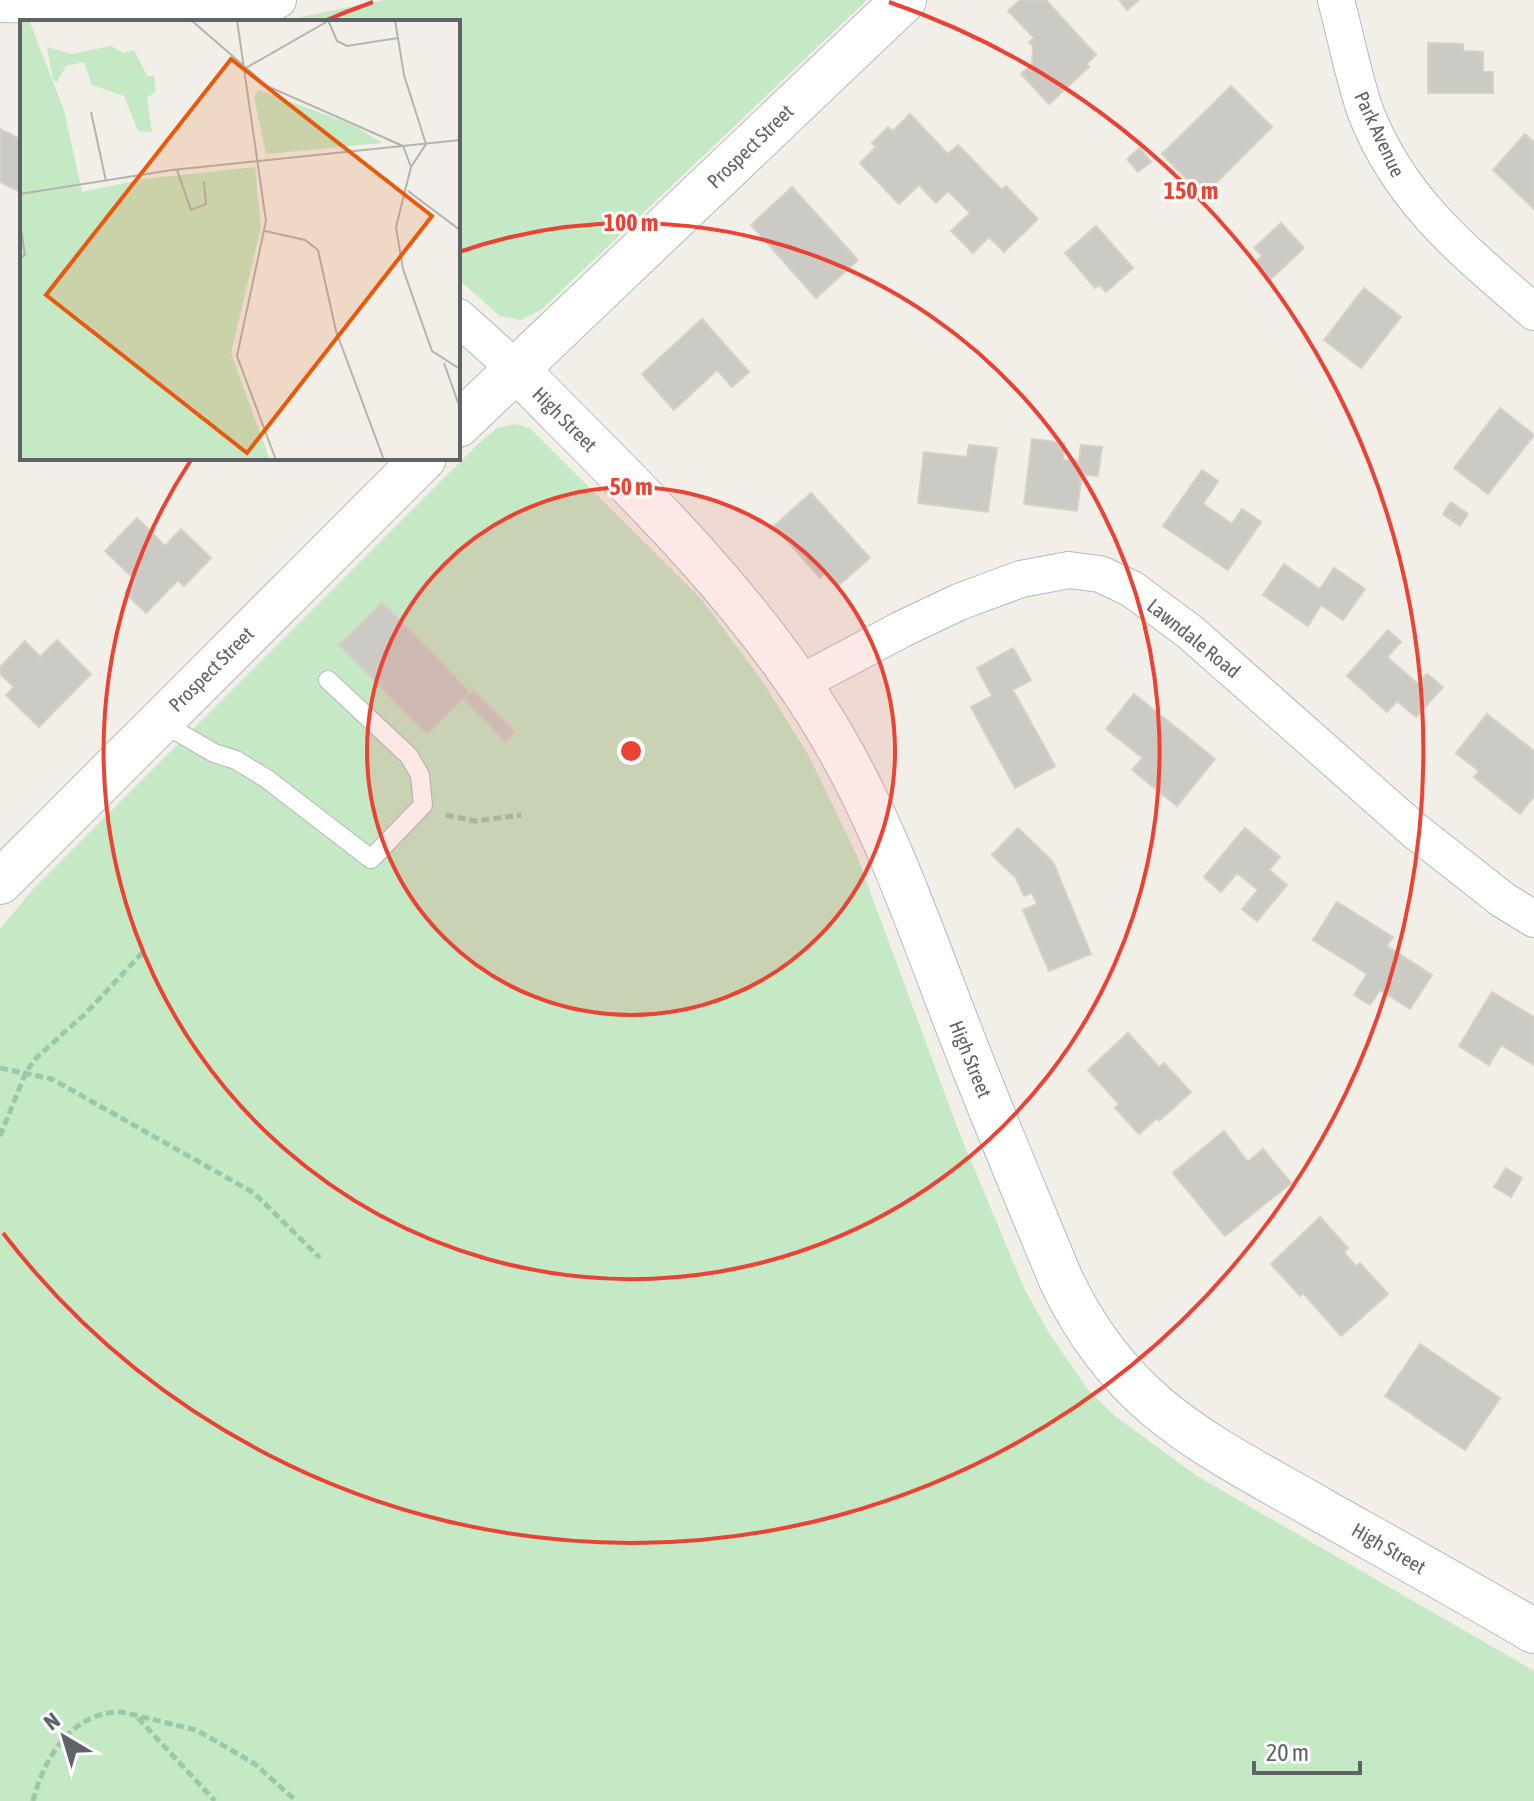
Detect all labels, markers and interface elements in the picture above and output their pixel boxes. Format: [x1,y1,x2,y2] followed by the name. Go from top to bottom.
[20,20,460,460] inset map
[1350,88,1410,180] street label: Park Avenue
[702,99,798,193] street label: Prospect Street
[1164,177,1218,204] text: 150 m
[604,209,658,236] text: 100 m
[528,382,602,456] street label: High Street
[609,473,653,500] text: 50 m
[1143,594,1245,682] street label: Lawndale Road
[164,622,258,716] street label: Prospect Street
[617,737,645,765] centre of rings
[945,1017,997,1101] street label: High Street
[1348,1518,1430,1578] street label: High Street
[24,1697,104,1777] north arrow
[39,1707,65,1735] text: N
[1254,1725,1360,1775] scale bar
[1266,1739,1309,1766] text: 20 m

